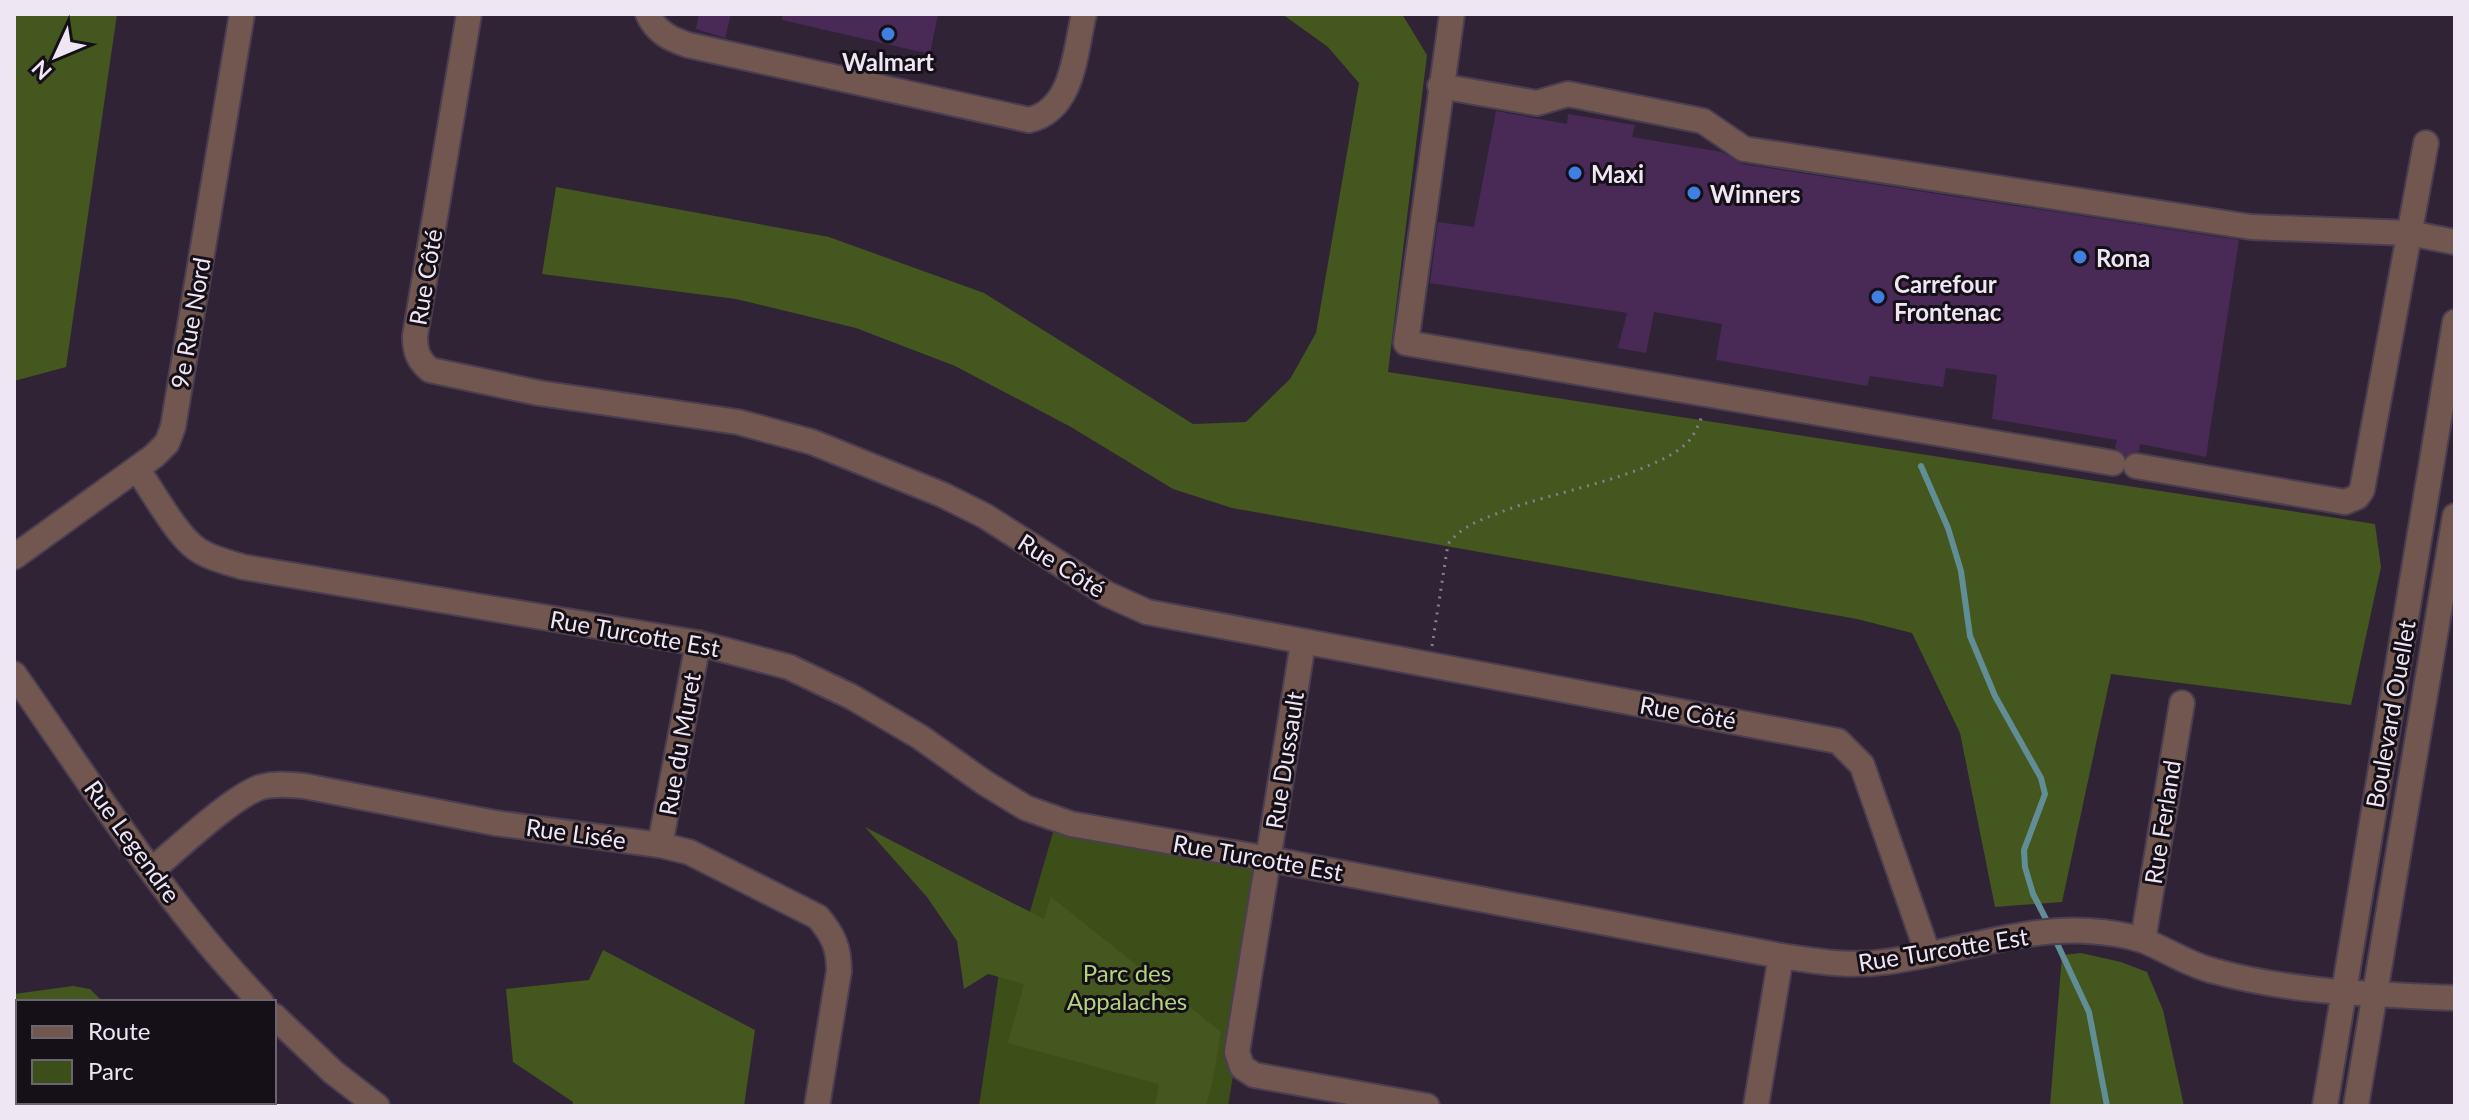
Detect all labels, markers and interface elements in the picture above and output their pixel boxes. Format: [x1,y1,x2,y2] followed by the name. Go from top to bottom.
[16,16,96,96] north arrow
[879,25,897,43] marker: Walmart
[842,47,934,76] place label: Walmart
[26,55,57,86] text: N
[1591,159,1644,188] place label: Maxi
[1566,164,1584,182] marker: Maxi
[1710,179,1801,208] place label: Winners
[1685,184,1703,202] marker: Winners
[402,227,448,327] street label: Rue Côté
[2096,243,2150,272] place label: Rona
[2071,248,2089,266] marker: Rona
[164,255,216,391] street label: 9e Rue Nord
[1894,269,2002,326] place label: Carrefour Frontenac
[1869,288,1887,306] marker: Carrefour Frontenac
[1013,527,1111,603] street label: Rue Côté
[548,604,722,662] street label: Rue Turcotte Est
[2359,618,2421,810] street label: Boulevard Ouellet
[652,670,706,818] street label: Rue du Muret
[1259,689,1309,831] street label: Rue Dussault
[1638,689,1738,735] street label: Rue Côté
[2138,758,2186,886] street label: Rue Ferland
[79,774,187,908] street label: Rue Legendre
[524,812,628,854] street label: Rue Lisée
[1171,828,1345,886] street label: Rue Turcotte Est
[1856,921,2030,977] street label: Rue Turcotte Est
[1067,958,1187,1015] park label: Parc des Appalaches
[16,1000,276,1104] legend
[88,1016,150,1045] text: Route
[88,1056,134,1085] text: Parc

